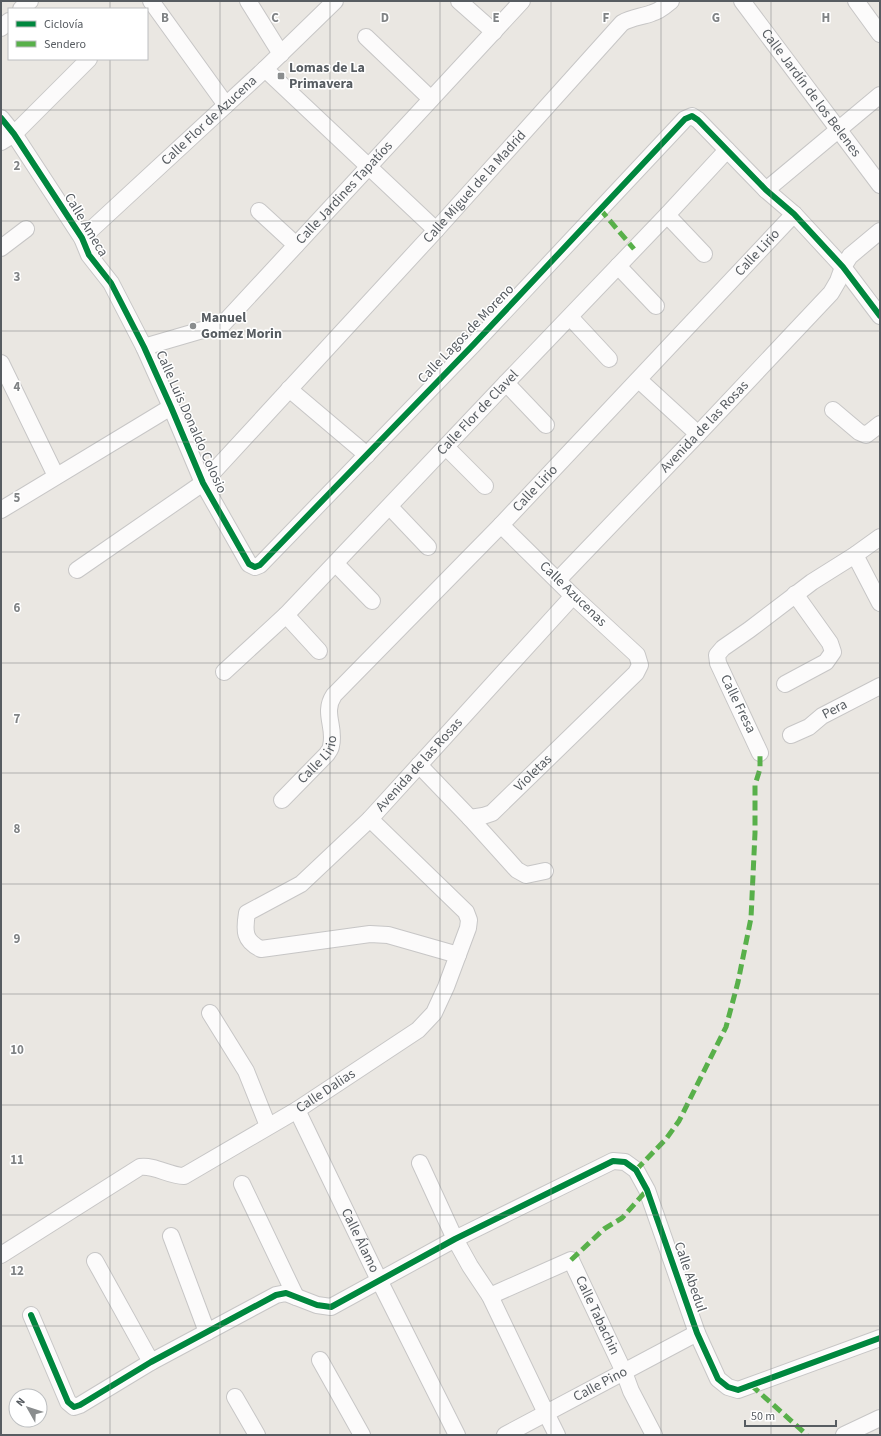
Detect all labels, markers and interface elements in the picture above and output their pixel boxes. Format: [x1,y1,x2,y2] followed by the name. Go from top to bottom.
[8,8,148,60] legend
[161,9,169,27] text: B
[271,9,279,27] text: C
[381,9,389,27] text: D
[492,9,500,27] text: E
[603,9,610,27] text: F
[712,9,720,27] text: G
[822,9,830,27] text: H
[44,16,83,33] text: Ciclovía
[756,25,866,161] street label: Calle Jardín de los Belenes
[44,36,86,53] text: Sendero
[289,58,365,94] place label: Lomas de La Primavera
[157,71,261,170] street label: Calle Flor de Azucena
[276,71,286,81] marker: Lomas de La Primavera
[419,126,531,248] street label: Calle Miguel de la Madrid
[291,137,398,249] street label: Calle Jardines Tapatíos
[14,157,21,175] text: 2
[59,189,113,261] street label: Calle Ameca
[730,225,785,281] street label: Calle Lirio
[14,268,21,286] text: 3
[413,280,519,388] street label: Calle Lagos de Moreno
[201,308,282,344] place label: Manuel Gomez Morin
[188,321,198,331] marker: Manuel Gomez Morin
[150,347,232,497] street label: Calle Luis Donaldo Colosio
[432,365,524,460] street label: Calle Flor de Clavel
[656,376,753,478] street label: Avenida de las Rosas
[14,378,21,396] text: 4
[508,461,563,517] street label: Calle Lirio
[14,489,21,507] text: 5
[535,557,611,631] street label: Calle Azucenas
[14,599,21,617] text: 6
[715,671,761,737] street label: Calle Fresa
[818,695,851,724] street label: Pera
[14,710,21,728] text: 7
[371,713,467,816] street label: Avenida de las Rosas
[293,735,342,788] street label: Calle Lirio
[510,750,557,796] street label: Violetas
[14,820,21,838] text: 8
[14,930,21,948] text: 9
[10,1041,24,1059] text: 10
[292,1064,360,1118] street label: Calle Dalias
[10,1151,24,1169] text: 11
[336,1205,384,1276] street label: Calle Álamo
[669,1239,712,1315] street label: Calle Abedul
[10,1262,24,1280] text: 12
[570,1273,625,1358] street label: Calle Tabachin
[570,1362,631,1407] street label: Calle Pino
[8,1388,48,1428] north arrow
[12,1394,29,1410] text: N
[745,1402,836,1428] scale bar
[751,1408,775,1425] text: 50 m

